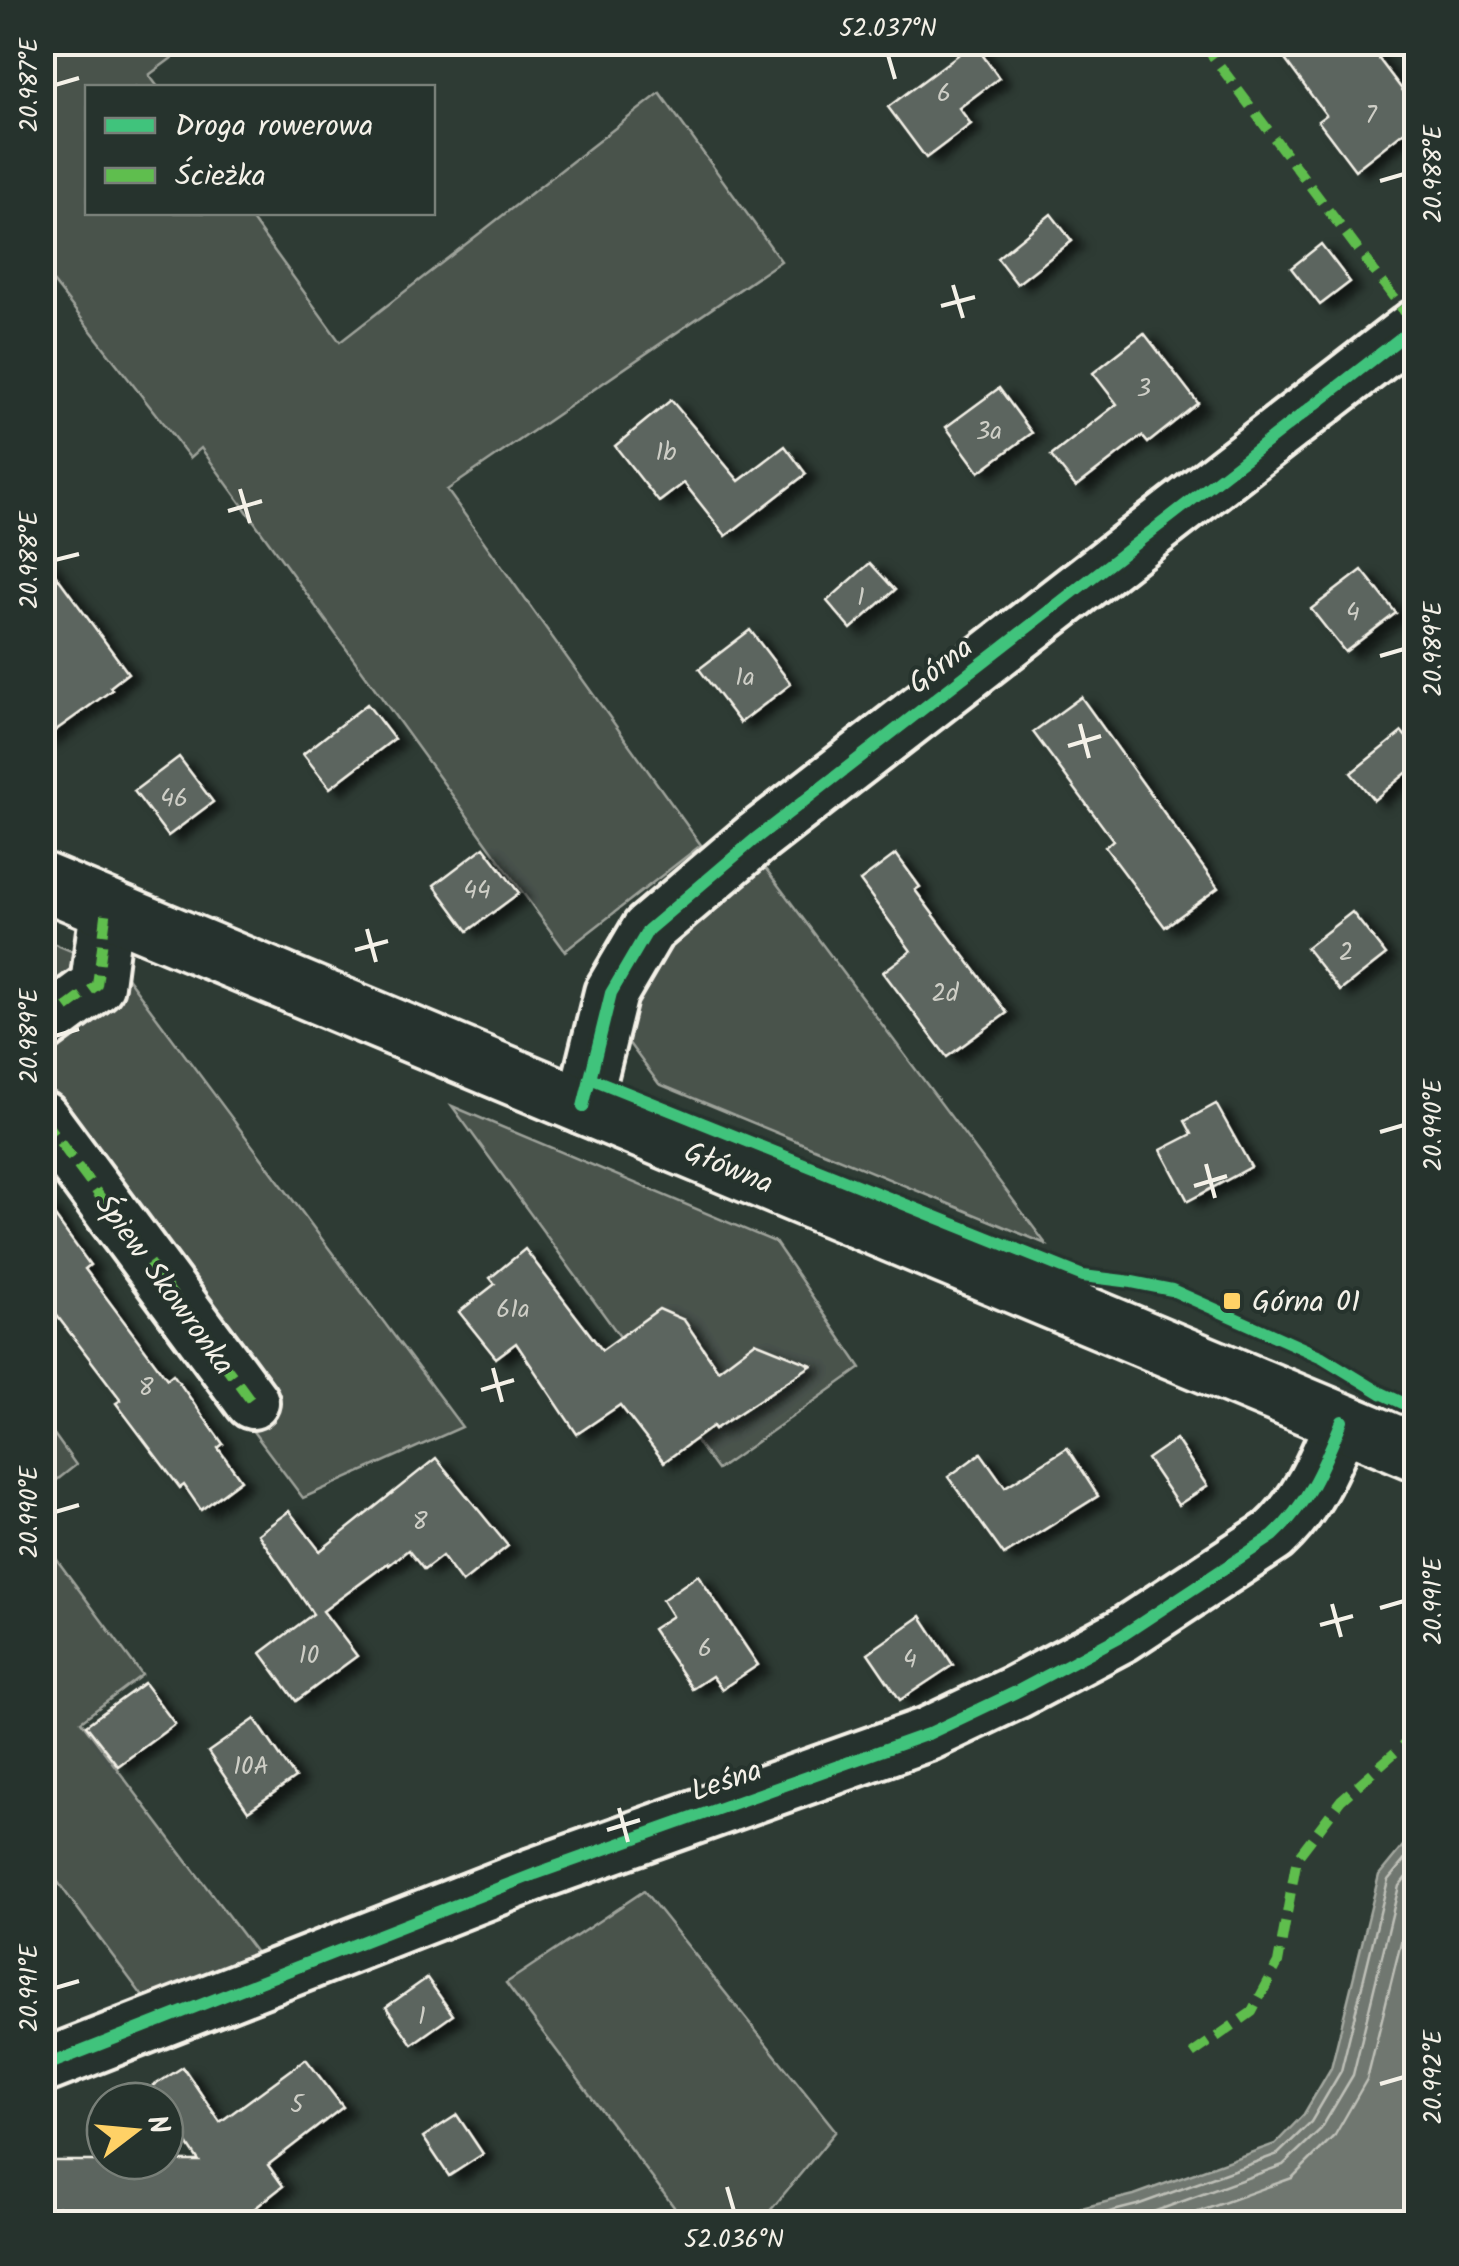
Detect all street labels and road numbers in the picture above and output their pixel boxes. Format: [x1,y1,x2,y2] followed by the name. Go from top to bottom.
[898,626,984,708] street label: Górna
[676,1129,780,1209] street label: Główna
[81,1184,246,1386] street label: Śpiew Skowronka
[684,1747,769,1816] street label: Leśna

